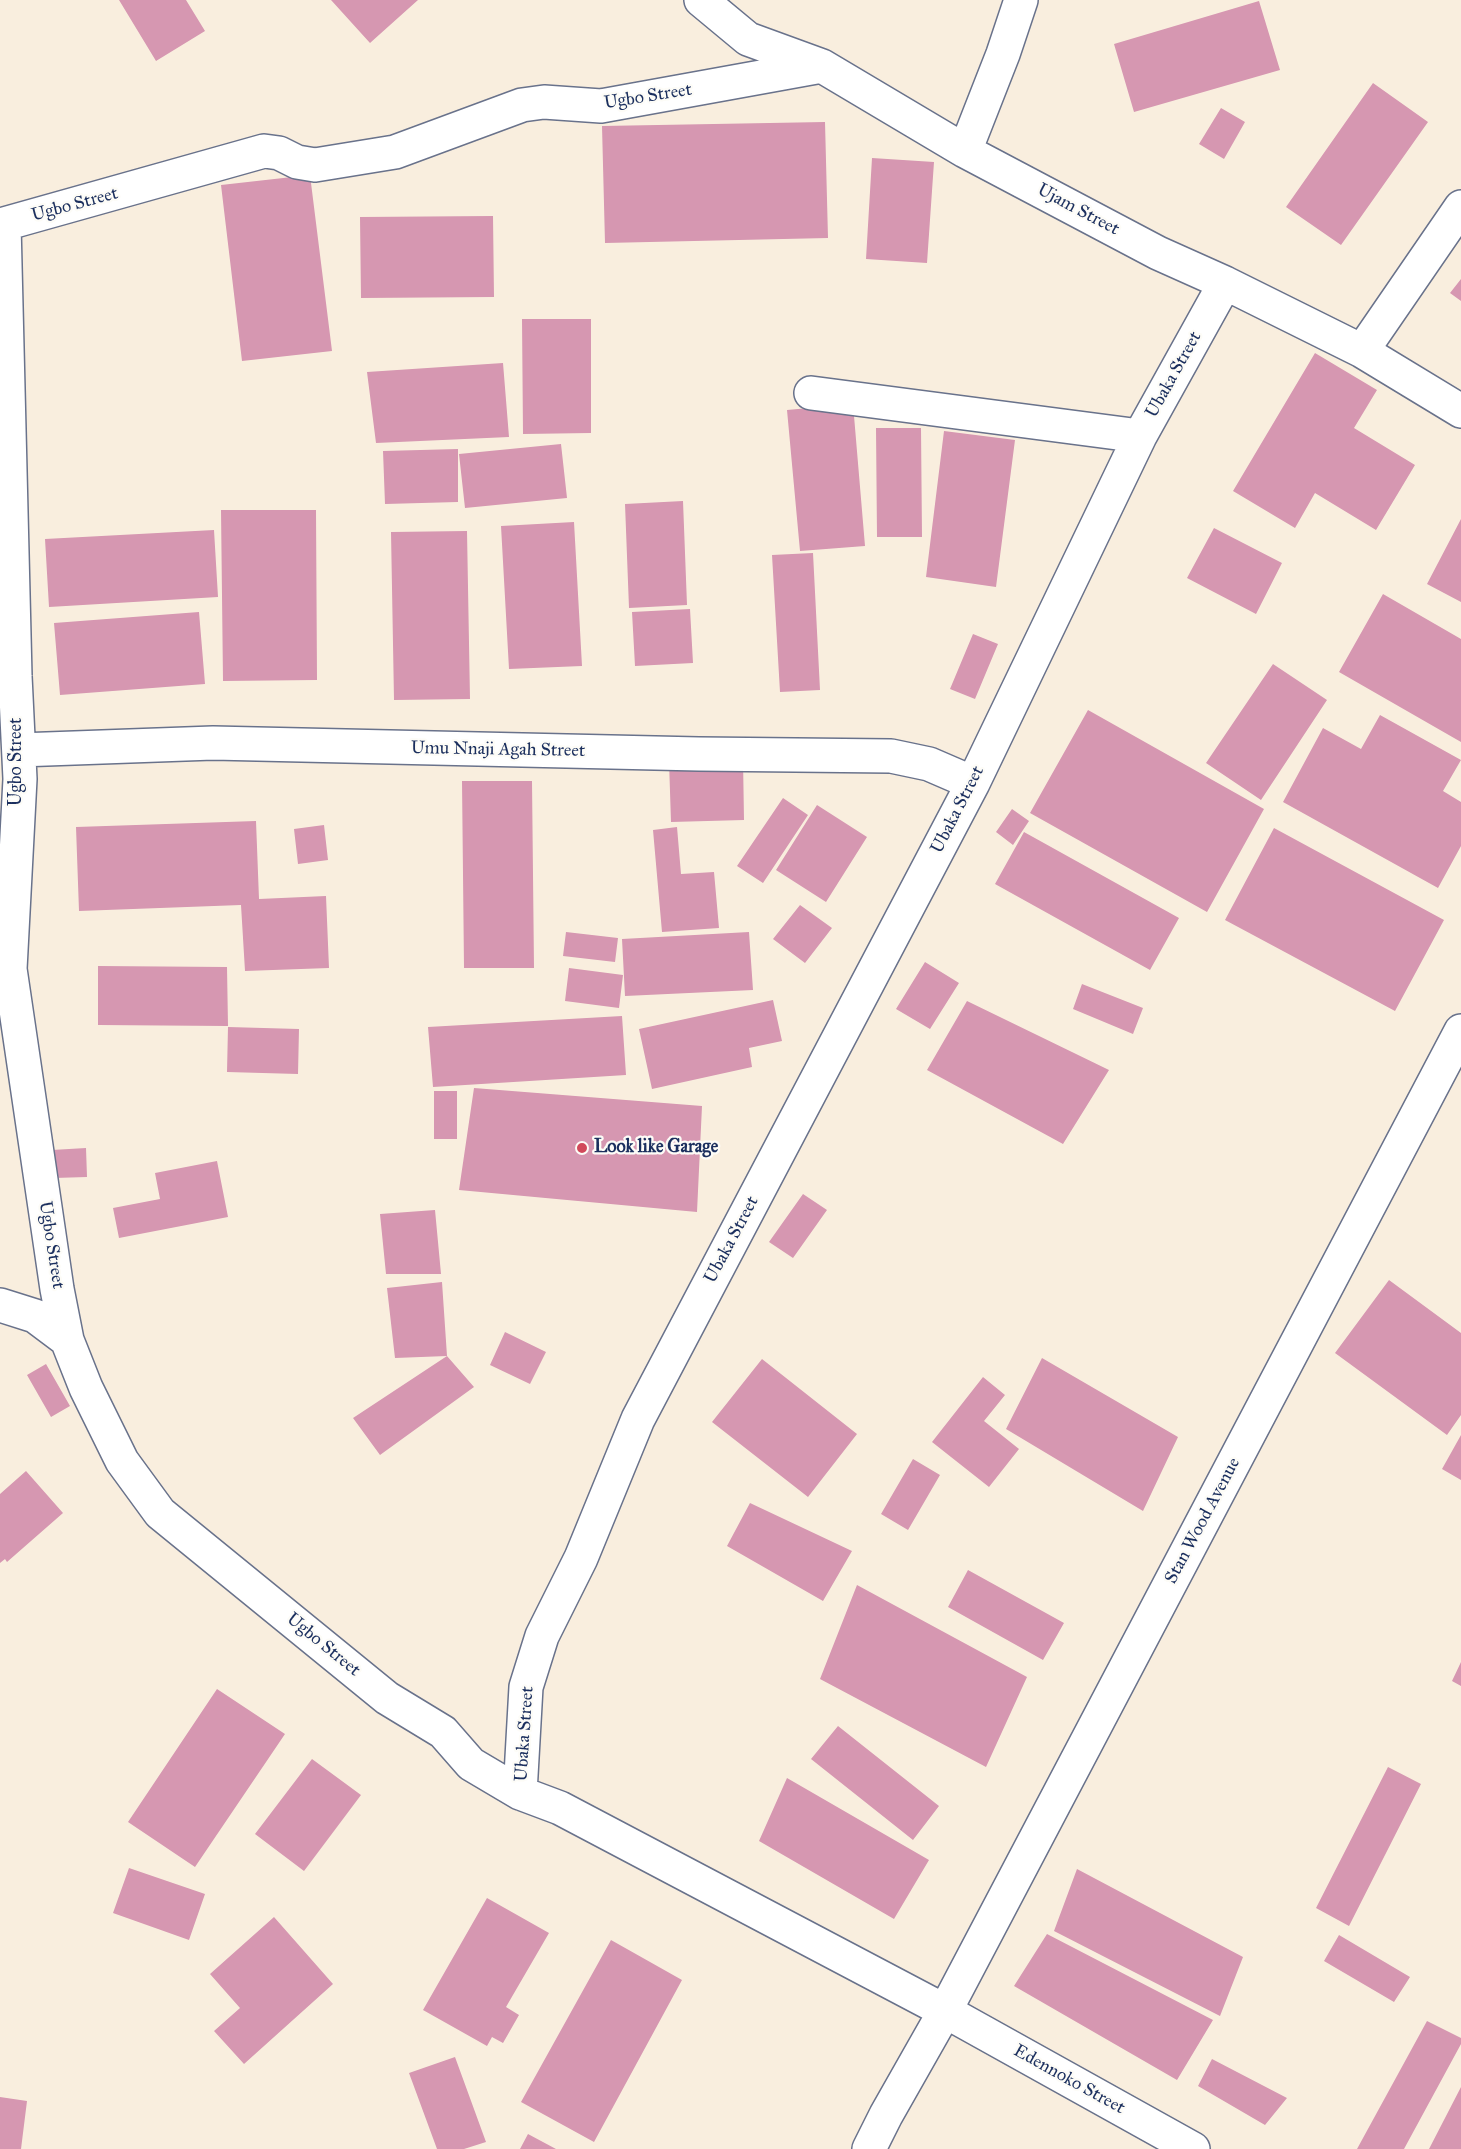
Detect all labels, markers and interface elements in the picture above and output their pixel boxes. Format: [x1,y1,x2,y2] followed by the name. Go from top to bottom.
[602,79,694,115] street label: Ugbo Street
[1033,179,1123,241] street label: Ujam Street
[29,183,121,227] street label: Ugbo Street
[1141,328,1207,422] street label: Ubaka Street
[6,718,28,806] street label: Ugbo Street
[411,738,585,762] street label: Umu Nnaji Agah Street
[927,763,989,857] street label: Ubaka Street
[594,1137,718,1159] place label: Look like Garage
[575,1141,589,1155] marker: Look like Garage
[700,1193,764,1287] street label: Ubaka Street
[33,1199,69,1291] street label: Ugbo Street
[1161,1454,1245,1588] street label: Stan Wood Avenue
[282,1609,364,1681] street label: Ugbo Street
[511,1686,539,1782] street label: Ubaka Street
[1010,2041,1128,2119] street label: Edennoko Street

